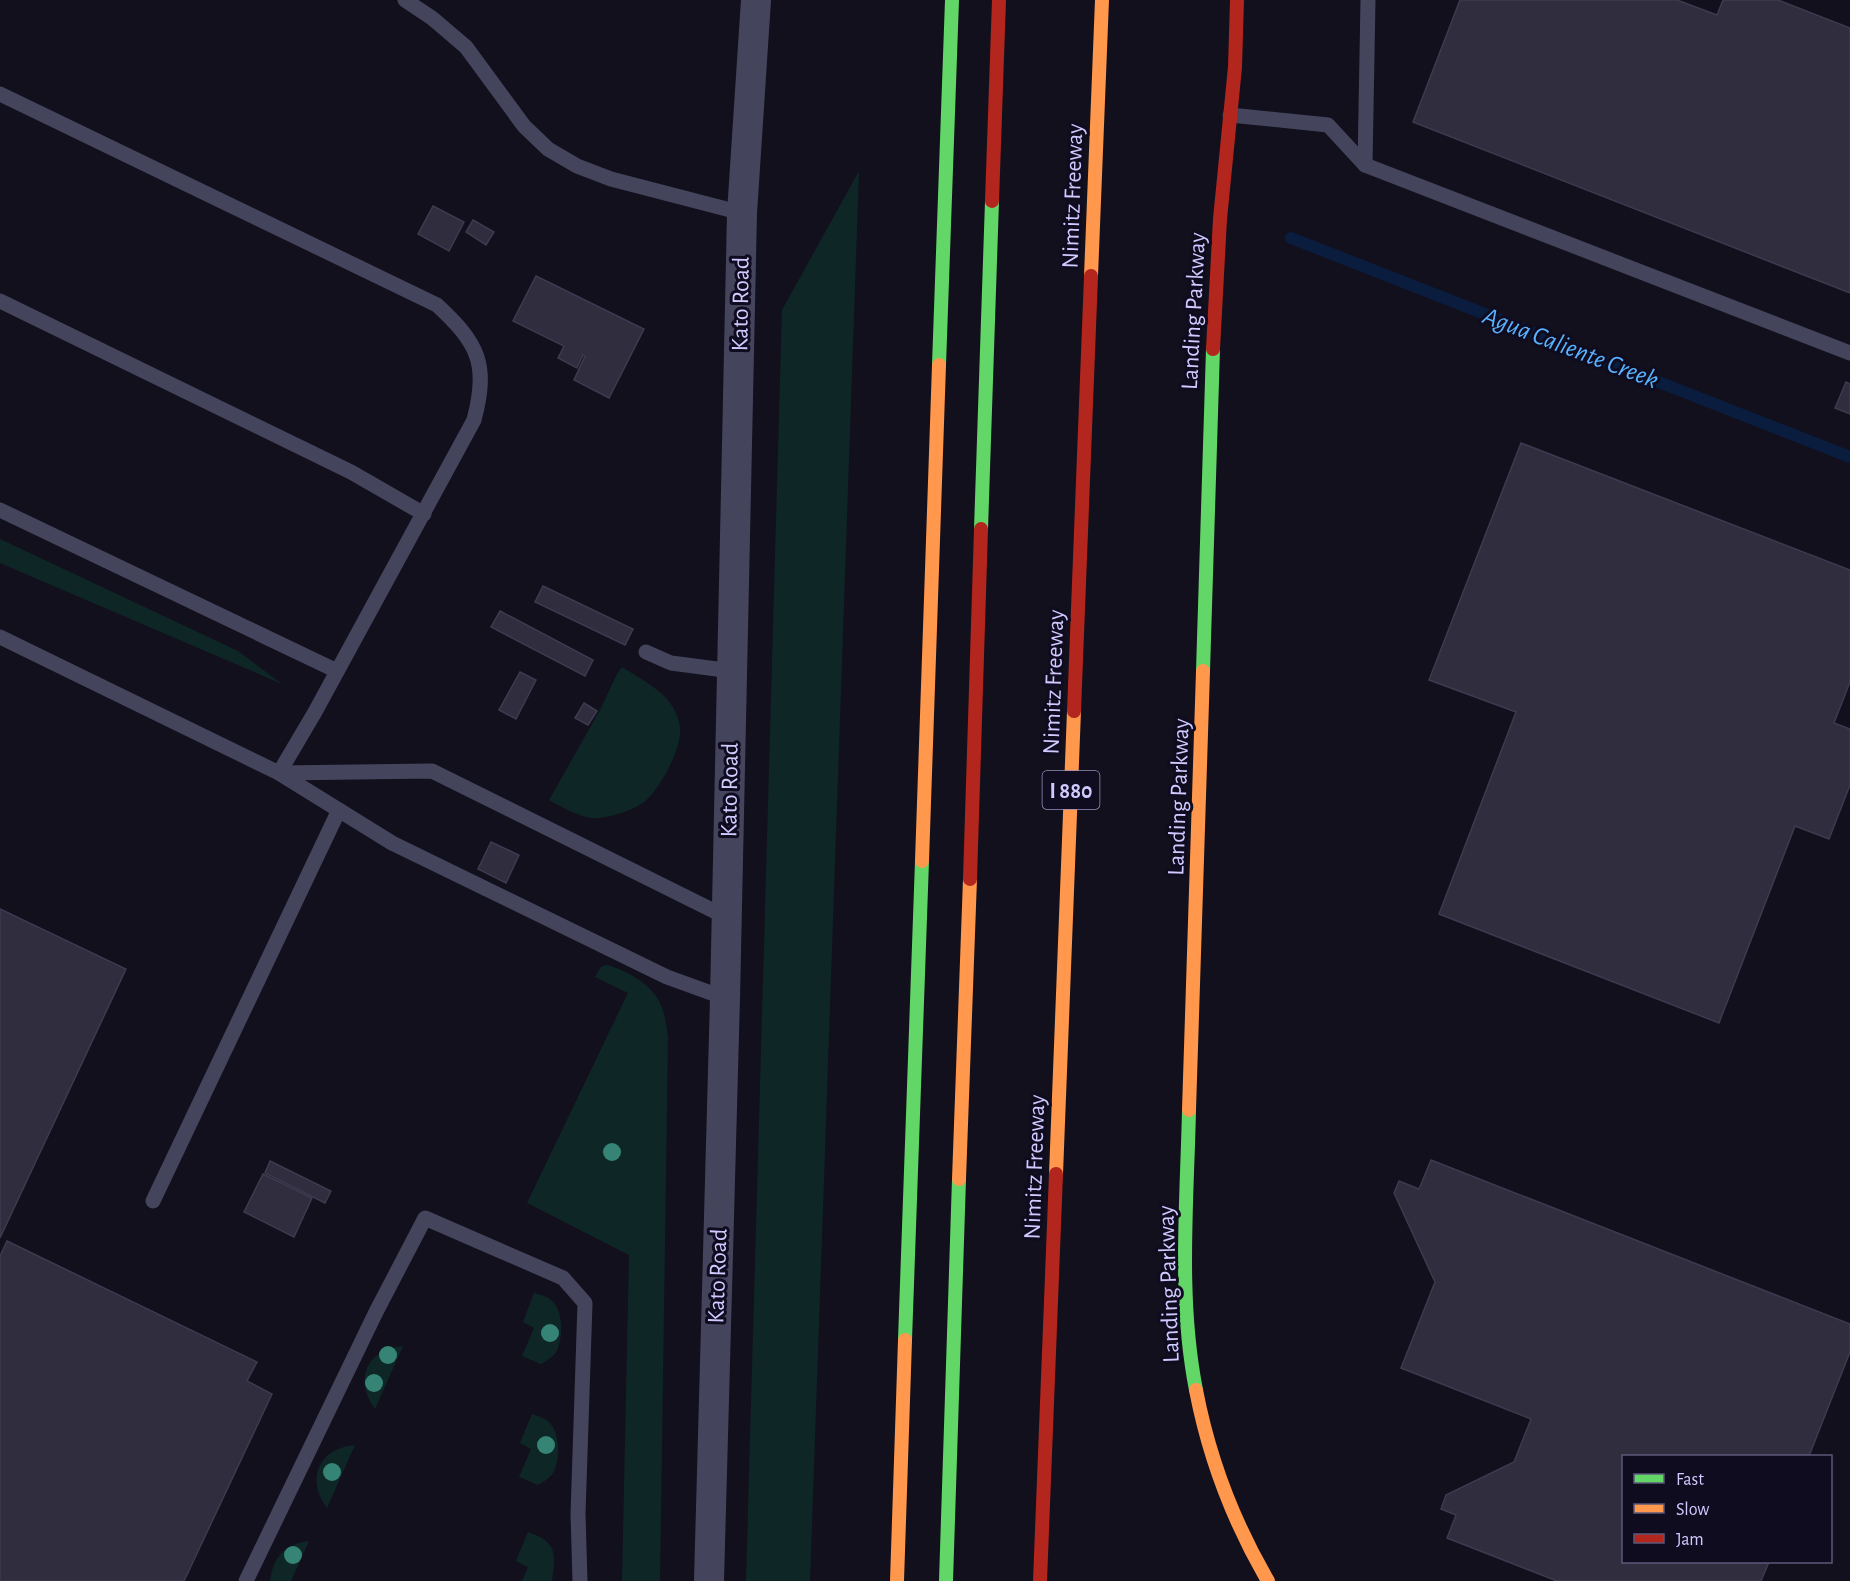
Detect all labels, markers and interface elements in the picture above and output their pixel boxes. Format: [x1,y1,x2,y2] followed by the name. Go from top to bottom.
[1058,123,1088,269] street label: Nimitz Freeway
[1178,232,1210,390] street label: Landing Parkway
[728,256,754,352] street label: Kato Road
[1478,302,1662,393] water label: Agua Caliente Creek
[1039,609,1069,755] street label: Nimitz Freeway
[1164,718,1194,876] street label: Landing Parkway
[717,742,743,838] street label: Kato Road
[1042,771,1100,809] road number: I 880
[1020,1094,1050,1240] street label: Nimitz Freeway
[1154,1205,1184,1363] street label: Landing Parkway
[704,1228,732,1324] street label: Kato Road
[1622,1455,1832,1563] legend
[1676,1471,1704,1489] text: Fast
[1676,1501,1709,1519] text: Slow
[1676,1531,1704,1549] text: Jam

